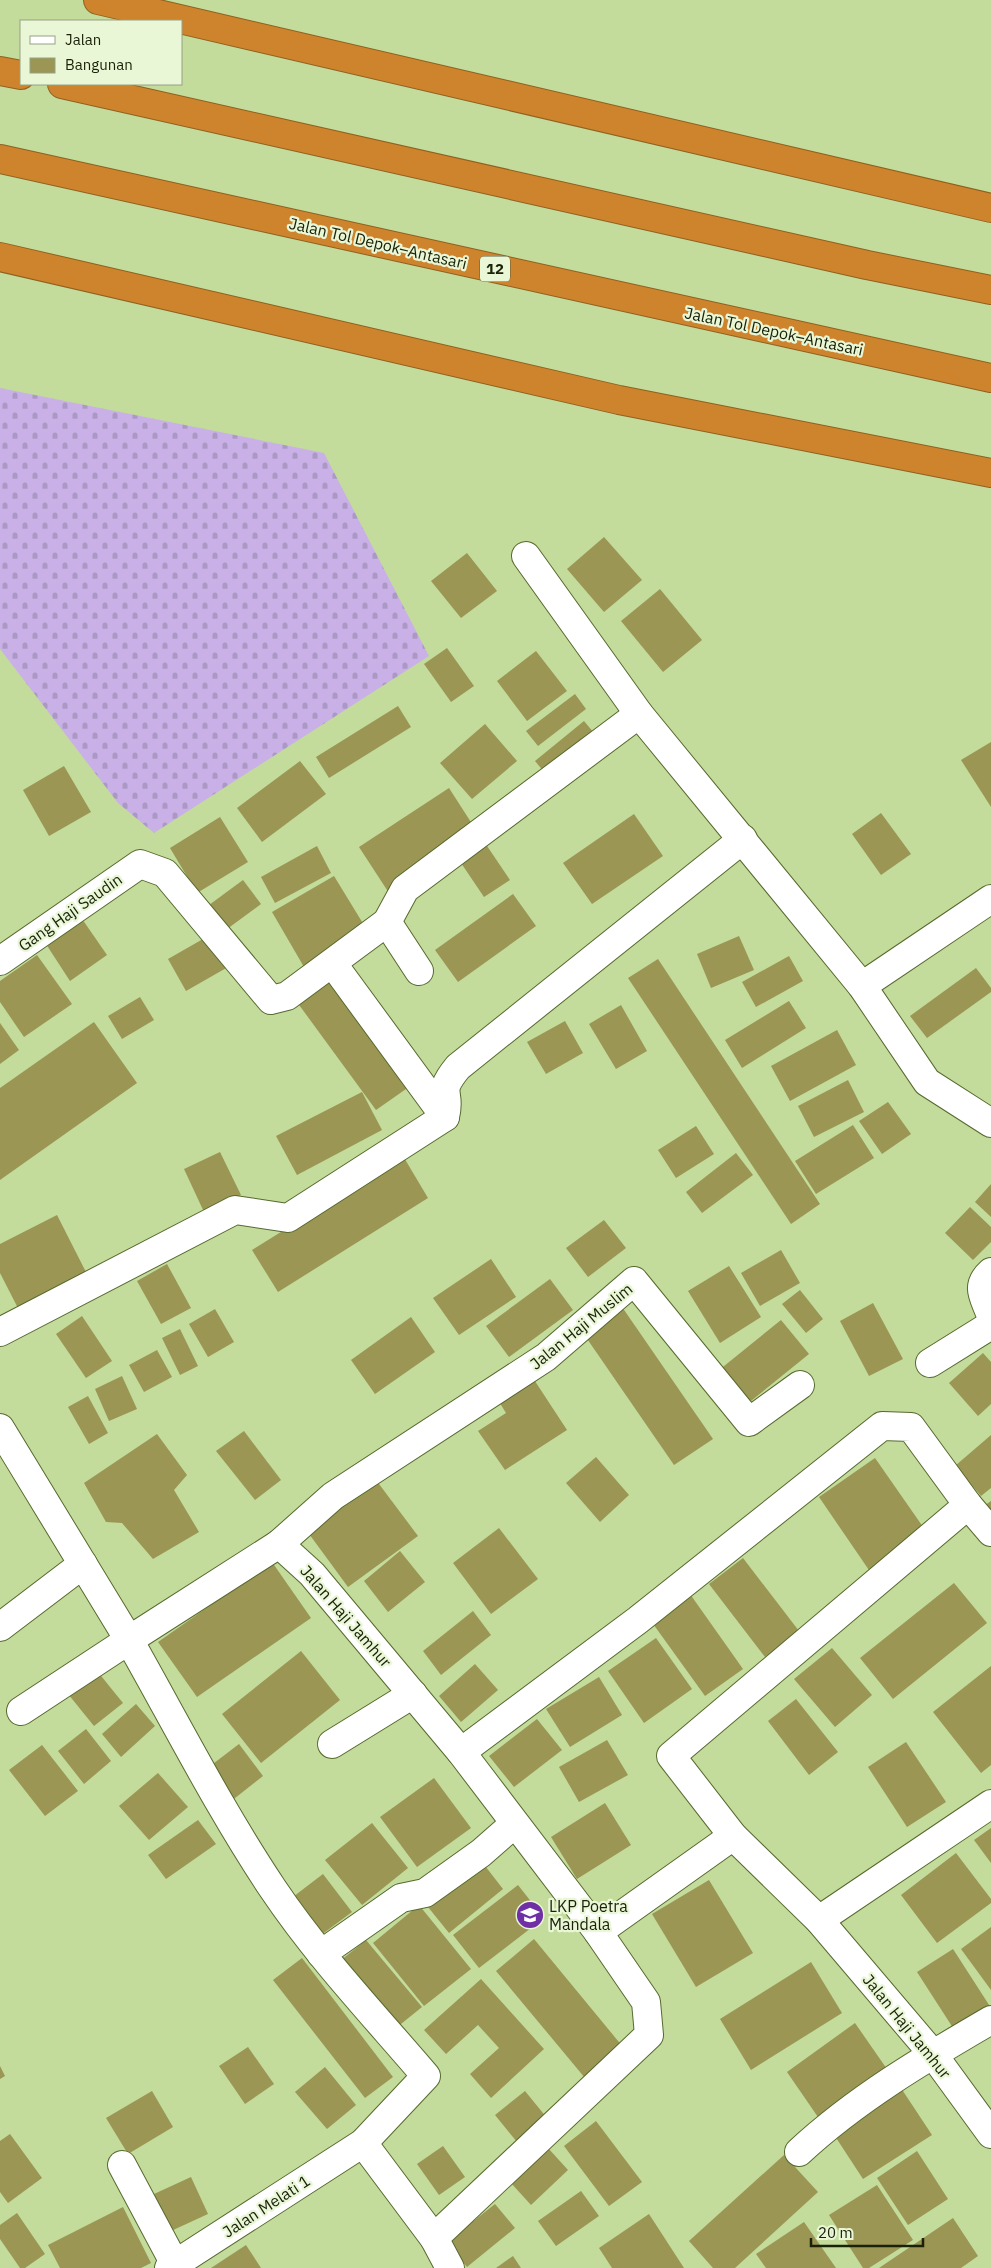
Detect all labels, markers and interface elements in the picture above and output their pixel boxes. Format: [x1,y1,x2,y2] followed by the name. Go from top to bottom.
[20,20,182,85] legend
[65,30,101,49] text: Jalan
[65,55,133,74] text: Bangunan
[287,213,469,273] street label: Jalan Tol Depok–Antasari
[480,256,510,282] road number: 12
[683,302,865,360] street label: Jalan Tol Depok–Antasari
[14,869,126,955] street label: Gang Haji Saudin
[526,1278,636,1374] street label: Jalan Haji Muslim
[296,1561,396,1671] street label: Jalan Haji Jamhur
[549,1896,628,1934] place label: LKP Poetra Mandala
[515,1900,545,1930] school or university icon: LKP Poetra Mandala
[859,1970,955,2082] street label: Jalan Haji Jamhur
[219,2170,313,2242] street label: Jalan Melati 1
[811,2216,924,2248] scale bar
[818,2223,853,2242] text: 20 m

